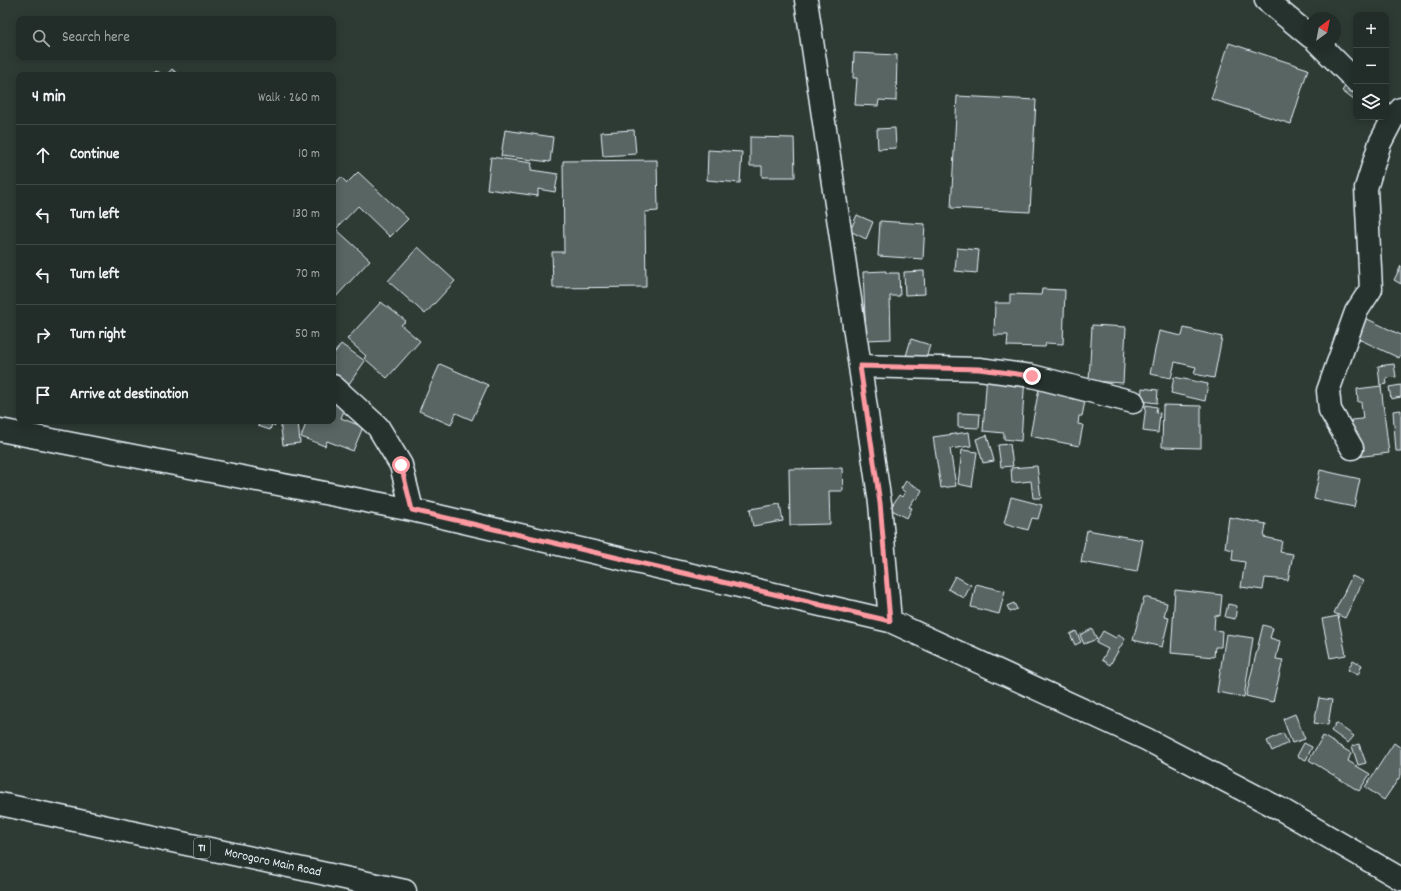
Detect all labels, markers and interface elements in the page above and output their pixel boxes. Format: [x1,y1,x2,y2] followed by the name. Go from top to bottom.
[1305,12,1341,48] north arrow
[1353,12,1389,120] map controls
[1353,12,1389,48] button: +
[16,16,336,60] search box
[30,27,52,49] icon: search
[62,27,130,49] text: Search here
[1353,48,1389,84] button: −
[1353,84,1389,120] button: layers
[32,86,66,110] text: 4 min
[258,89,320,108] text: Walk · 260 m
[32,144,54,166] icon: ahead
[70,144,119,166] text: Continue
[298,145,320,164] text: 10 m
[32,204,54,226] icon: left
[70,204,119,226] text: Turn left
[292,205,320,224] text: 130 m
[32,264,54,286] icon: left
[70,264,119,286] text: Turn left
[296,265,320,284] text: 70 m
[32,324,54,346] icon: right
[70,324,126,346] text: Turn right
[295,325,320,344] text: 50 m
[1023,367,1041,385] route end
[32,384,54,406] icon: arrive
[70,384,188,406] text: Arrive at destination
[392,456,410,474] route start
[194,838,210,858] road number: T1
[223,843,323,882] street label: Morogoro Main Road

